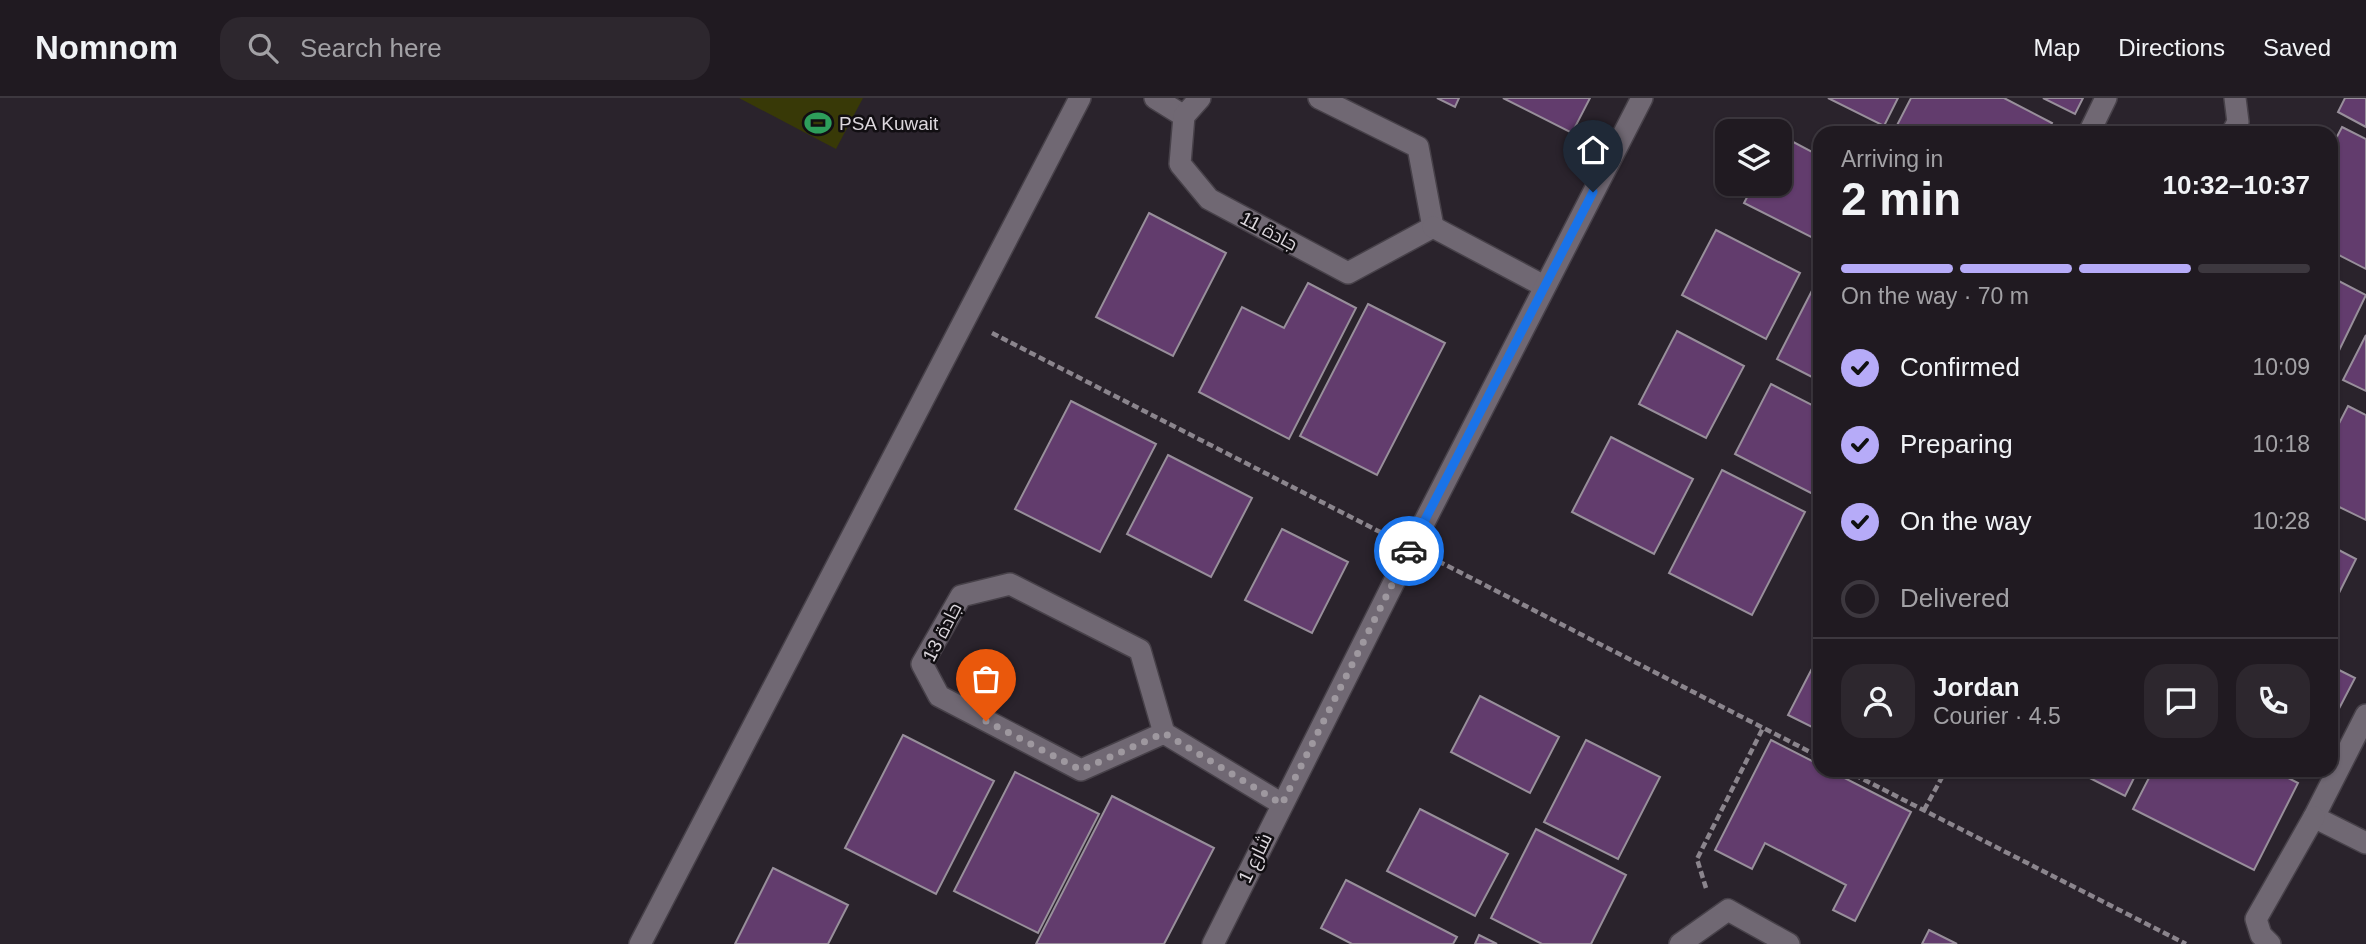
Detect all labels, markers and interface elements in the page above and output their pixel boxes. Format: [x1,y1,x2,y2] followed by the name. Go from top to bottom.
[220,17,710,80] search box
[35,29,178,66] text: Nomnom
[244,29,282,67] icon: search
[300,33,442,63] text: Search here
[2034,34,2080,61] text: Map
[2118,34,2225,61] text: Directions
[2263,34,2331,61] text: Saved
[803,108,833,138] sports icon: PSA Kuwait
[839,113,939,134] place label: PSA Kuwait
[1715,119,1792,196] map controls
[1715,119,1792,196] button: layers
[1563,120,1623,192] pin
[1574,131,1612,169] icon: home
[1841,146,1943,172] text: Arriving in
[2163,170,2310,200] text: 10:32–10:37
[1841,173,1961,225] text: 2 min
[1237,207,1301,255] street label: جادة 11
[1841,283,2029,309] text: On the way · 70 m
[1841,349,1879,387] icon: check
[1900,352,2020,382] text: Confirmed
[2252,354,2310,380] text: 10:09
[1841,426,1879,464] icon: check
[1900,429,2013,459] text: Preparing
[2252,431,2310,457] text: 10:18
[1841,503,1879,541] icon: check
[1900,506,2032,536] text: On the way
[2252,508,2310,534] text: 10:28
[1374,516,1444,586] courier
[1390,532,1428,570] icon: car
[1900,583,2010,613] text: Delivered
[918,599,966,665] street label: جادة 13
[956,649,1016,721] pin
[967,660,1005,698] icon: bag
[1841,664,1915,738] button: person
[2144,664,2218,738] button: chat
[2236,664,2310,738] button: phone
[1933,672,2020,702] text: Jordan
[1933,703,2061,729] text: Courier · 4.5
[1234,830,1279,888] street label: شارع 1

